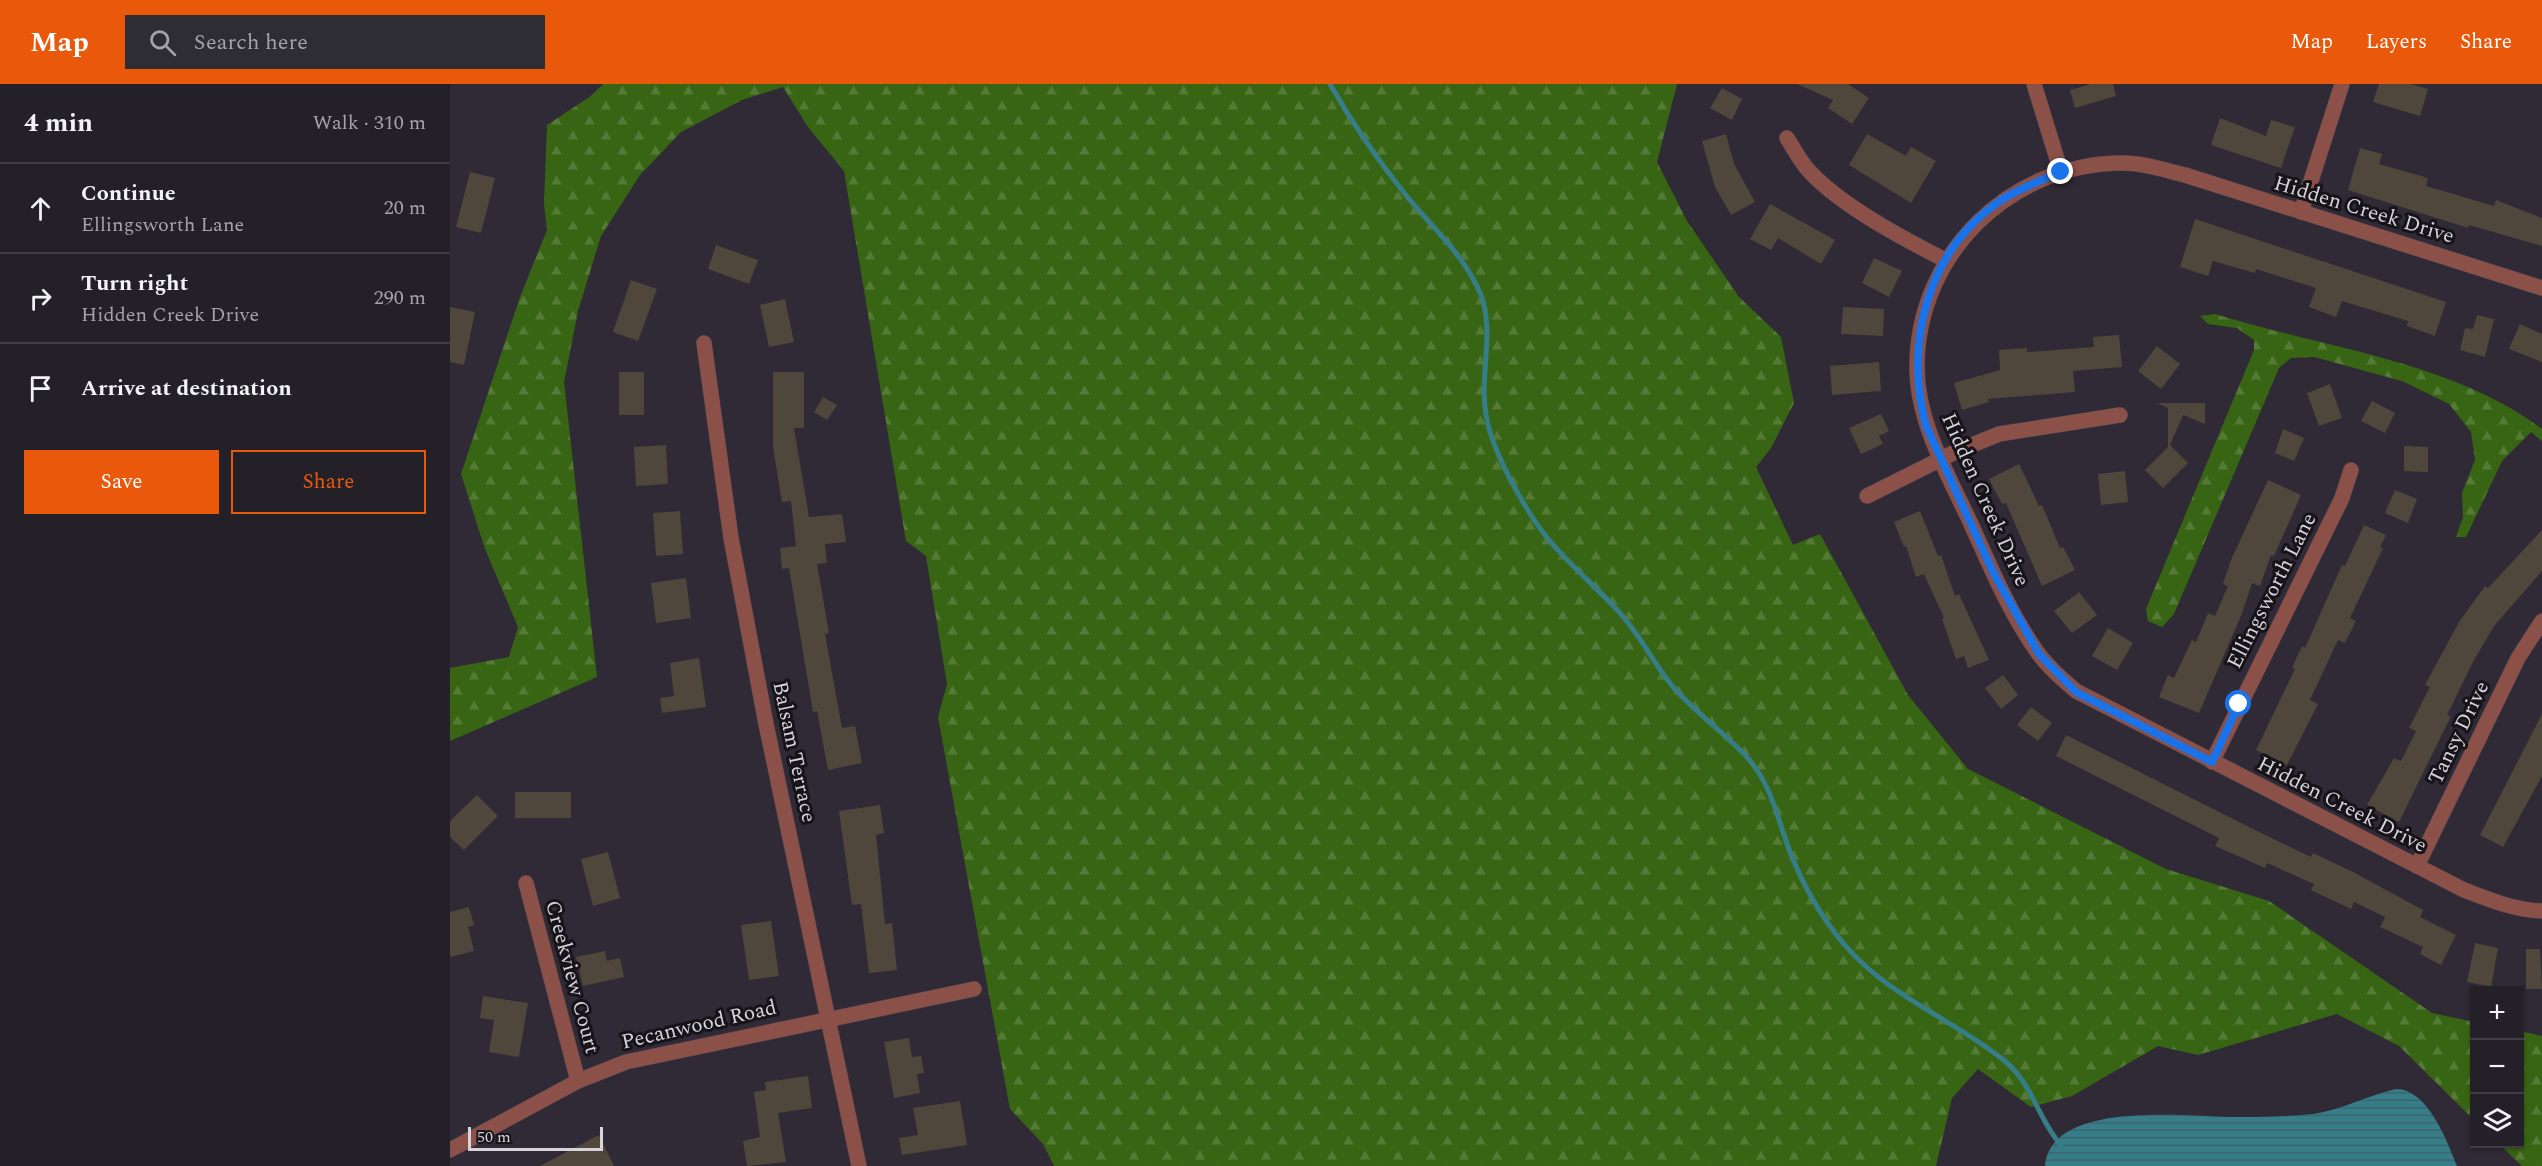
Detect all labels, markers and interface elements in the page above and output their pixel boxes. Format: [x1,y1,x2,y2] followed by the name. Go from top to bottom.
[125,15,545,69] search box
[30,21,89,64] text: Map
[146,26,179,59] icon: search
[194,26,308,59] text: Search here
[2291,26,2333,58] text: Map
[2366,26,2427,58] text: Layers
[2460,26,2512,58] text: Share
[24,103,93,143] text: 4 min
[313,108,426,138] text: Walk · 310 m
[2047,158,2073,184] route end
[2270,167,2458,253] street label: Hidden Creek Drive
[81,177,176,210] text: Continue
[24,192,57,225] icon: ahead
[384,193,426,223] text: 20 m
[81,210,244,240] text: Ellingsworth Lane
[81,267,188,300] text: Turn right
[24,282,57,315] icon: right
[374,283,426,313] text: 290 m
[81,300,259,330] text: Hidden Creek Drive
[24,372,57,405] icon: arrive
[81,372,292,405] text: Arrive at destination
[1932,408,2038,592] street label: Hidden Creek Drive
[24,450,219,514] button: Save
[231,450,426,514] button: Share
[2219,507,2325,675] street label: Ellingsworth Lane
[2420,676,2498,790] street label: Tansy Drive
[763,679,825,825] street label: Balsam Terrace
[2225,690,2251,716] route start
[2251,748,2433,862] street label: Hidden Creek Drive
[536,897,608,1057] street label: Creekview Court
[2470,986,2524,1148] map controls
[2470,986,2524,1040] button: +
[618,992,780,1058] street label: Pecanwood Road
[2470,1040,2524,1094] button: −
[2470,1094,2524,1148] button: layers
[468,1124,603,1152] scale bar
[477,1125,511,1149] text: 50 m

